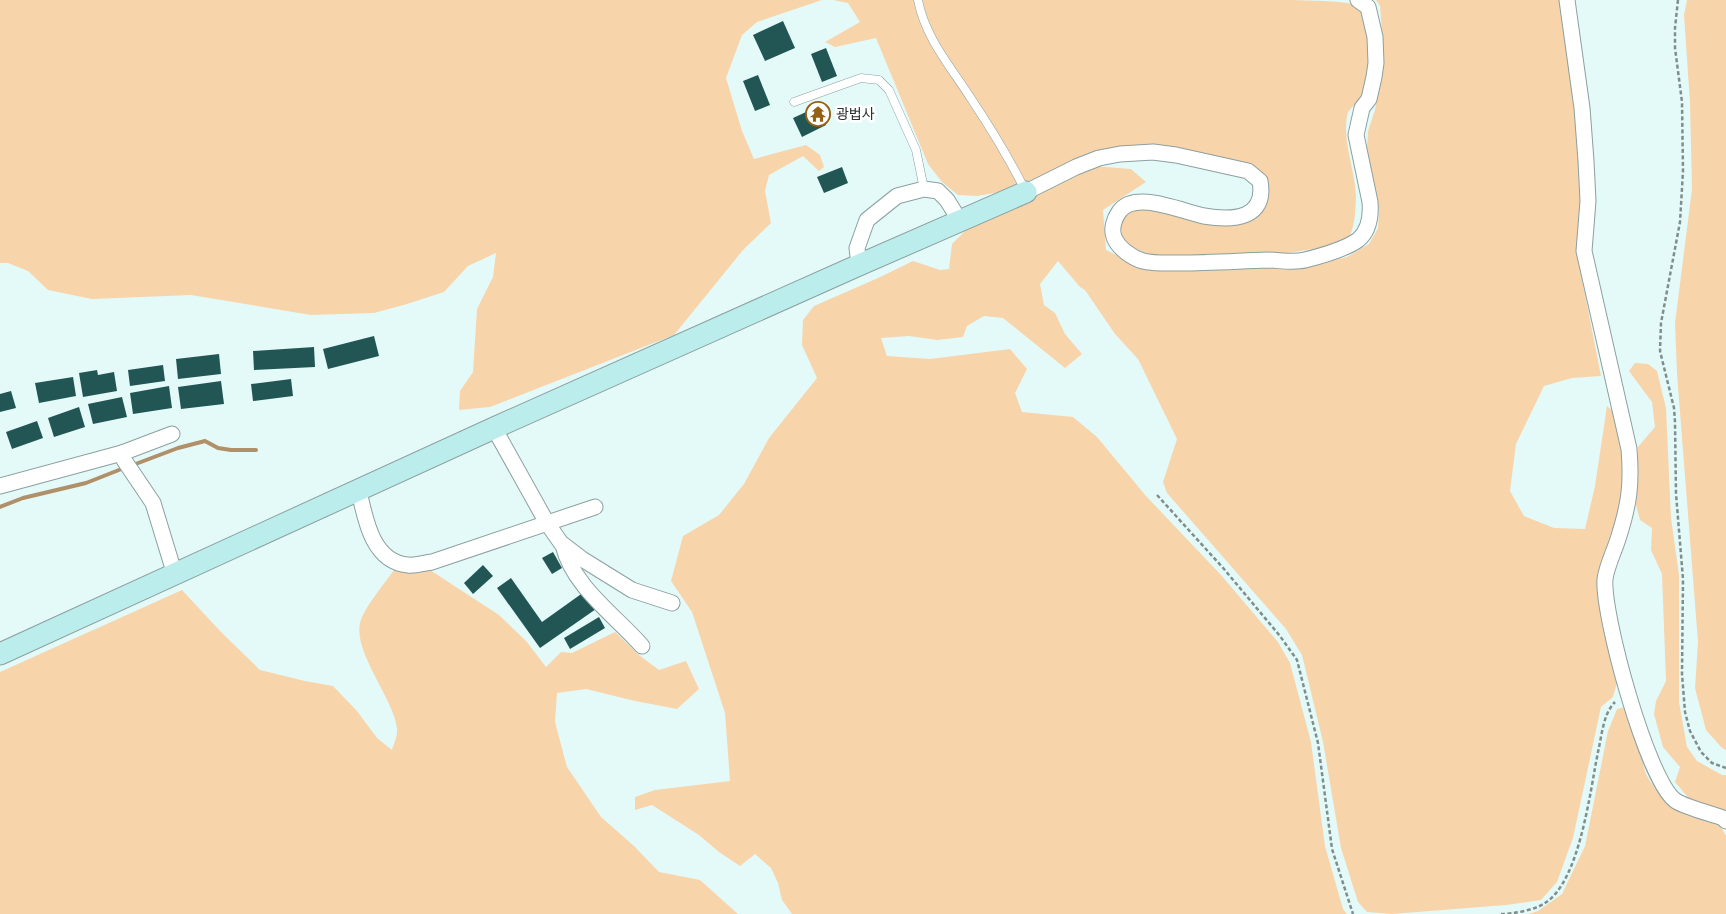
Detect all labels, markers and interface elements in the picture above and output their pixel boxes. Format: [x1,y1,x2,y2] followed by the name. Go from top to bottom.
[805,101,831,127] temple icon: 광법사
[836,104,875,123] place label: 광법사

